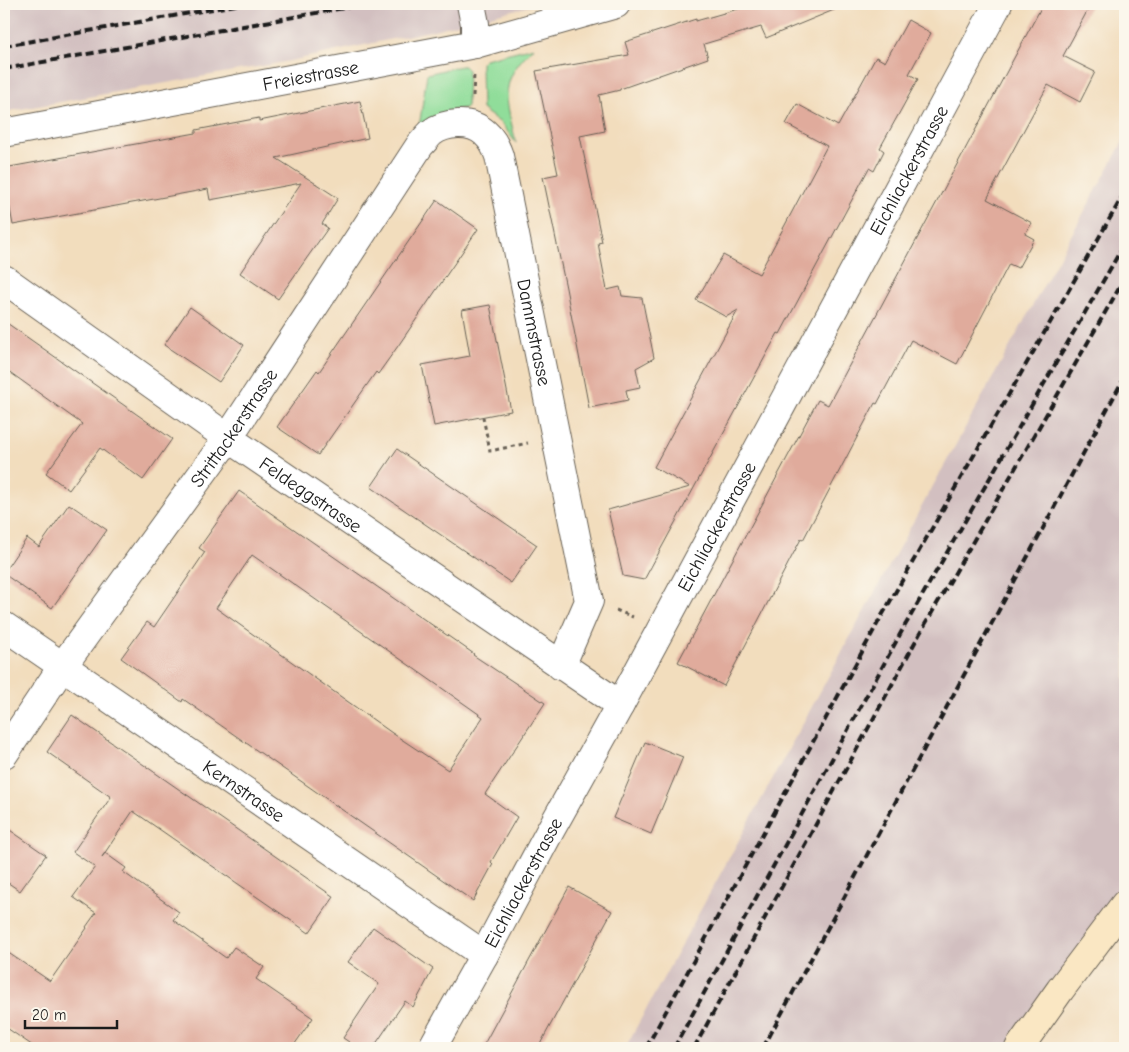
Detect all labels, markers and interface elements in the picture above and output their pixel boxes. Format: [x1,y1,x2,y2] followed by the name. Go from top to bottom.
[261,56,361,96] street label: Freiestrasse
[865,102,953,239] street label: Eichliackerstrasse
[512,277,555,388] street label: Dammstrasse
[186,365,282,492] street label: Strittackerstrasse
[255,453,366,538] street label: Feldeggstrasse
[673,458,761,596] street label: Eichliackerstrasse
[199,756,288,827] street label: Kernstrasse
[480,814,567,951] street label: Eichliackerstrasse
[25,997,118,1029] scale bar
[32,1006,66,1024] text: 20 m

